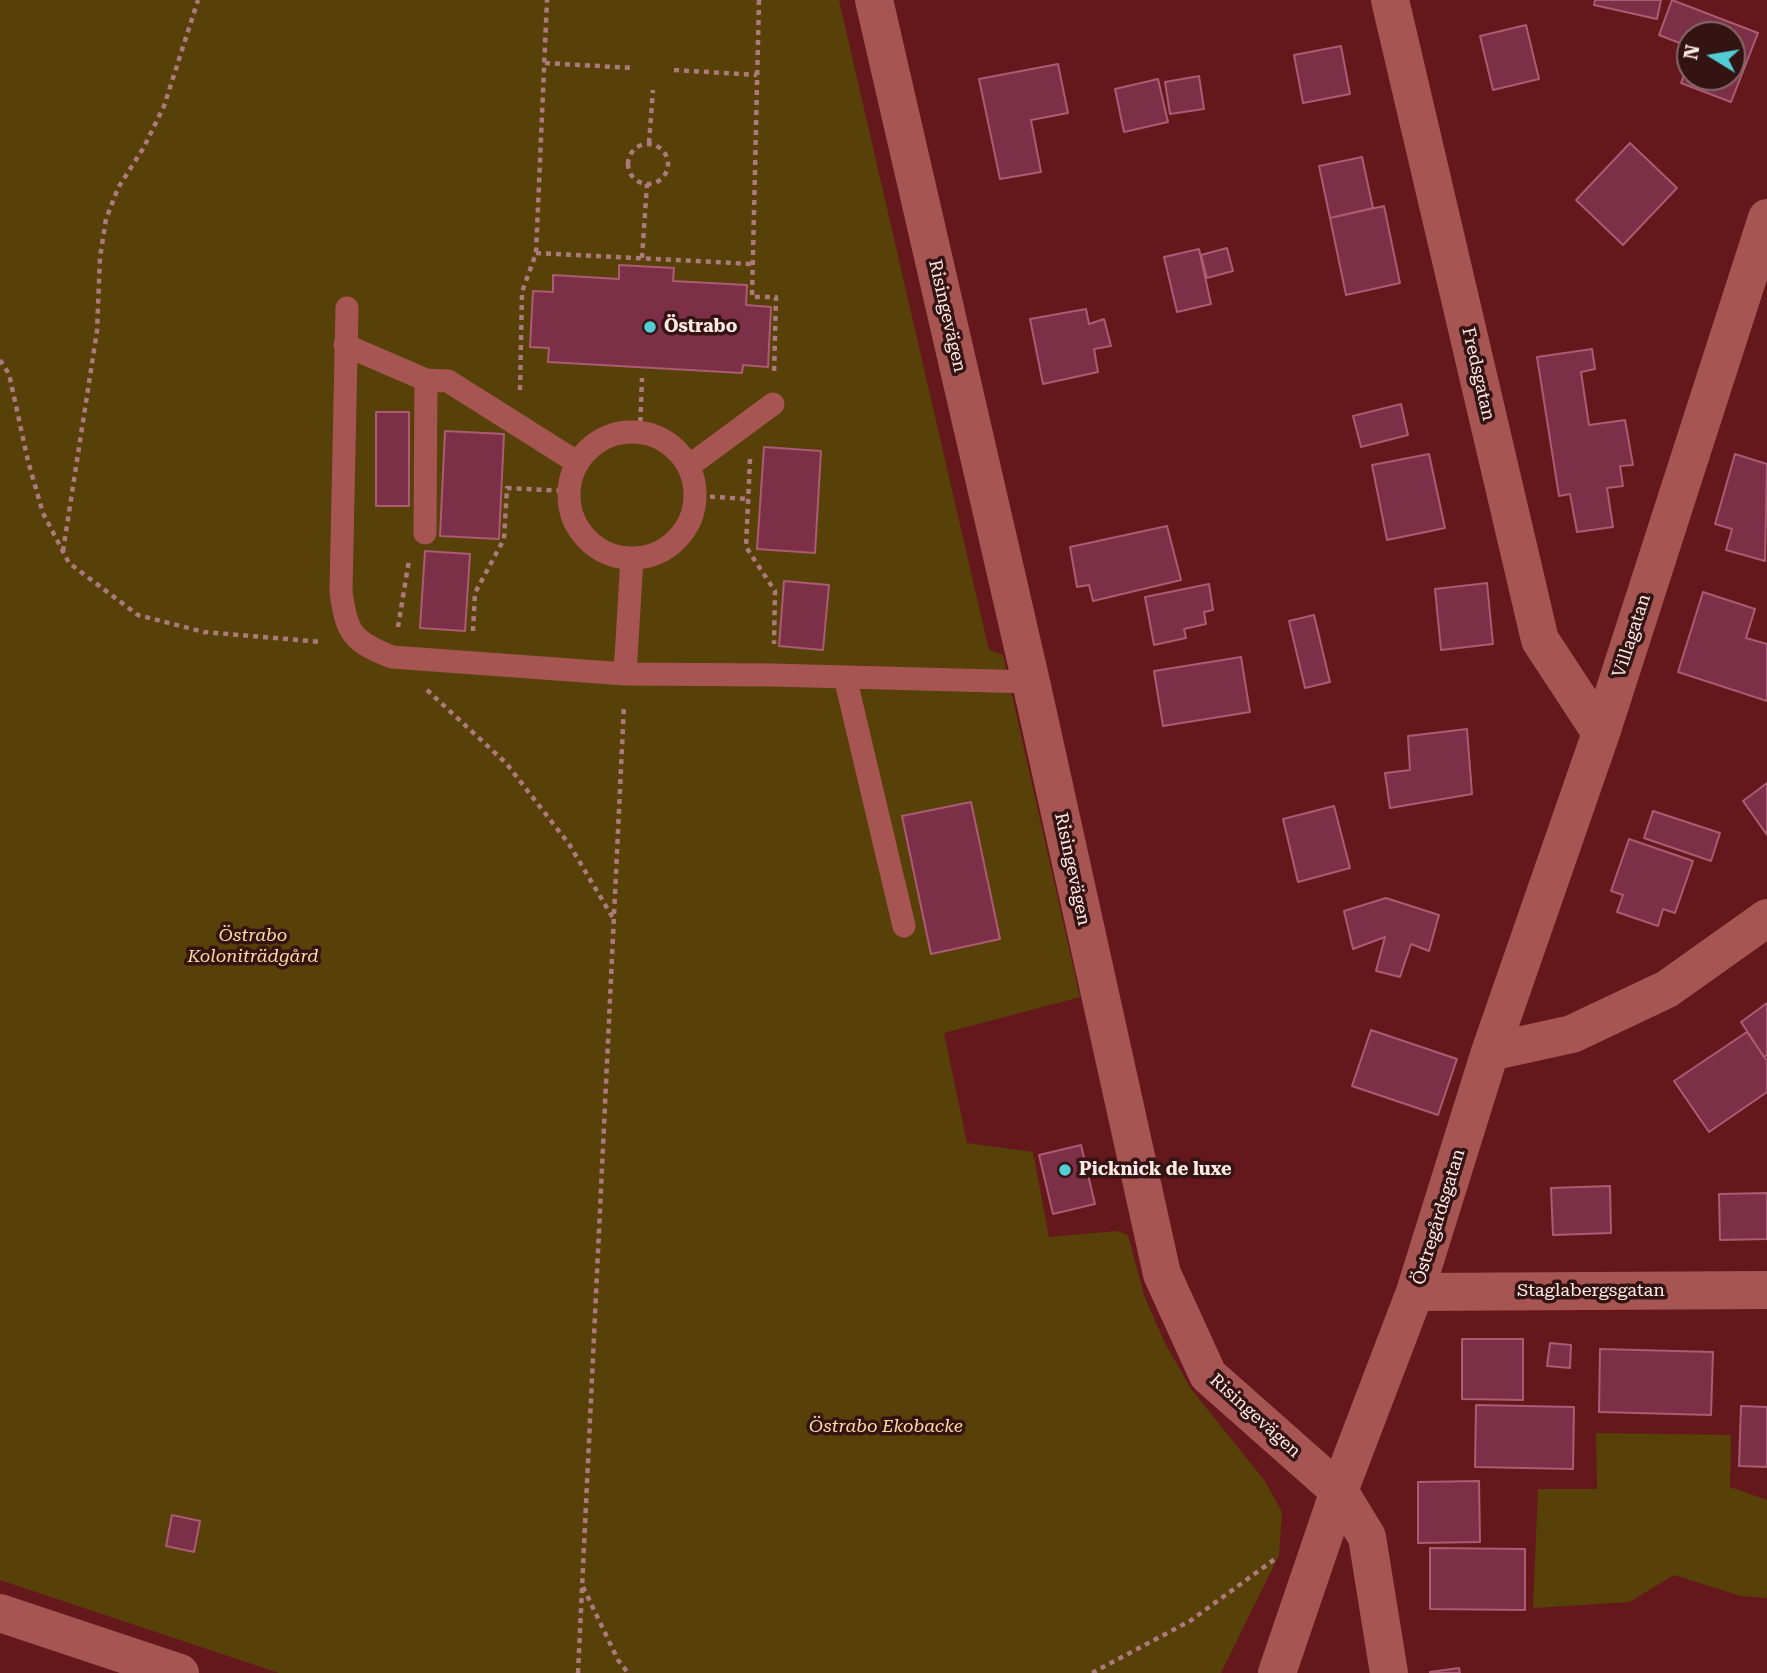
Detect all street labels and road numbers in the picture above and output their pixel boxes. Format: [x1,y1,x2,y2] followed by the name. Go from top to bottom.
[924,258,970,374] street label: Risingevägen
[1457,325,1499,423] street label: Fredsgatan
[1608,591,1656,681] street label: Villagatan
[1050,811,1094,927] street label: Risingevägen
[1408,1146,1470,1288] street label: Östregårdsgatan
[1517,1280,1665,1302] street label: Staglabergsgatan
[1205,1370,1305,1462] street label: Risingevägen

